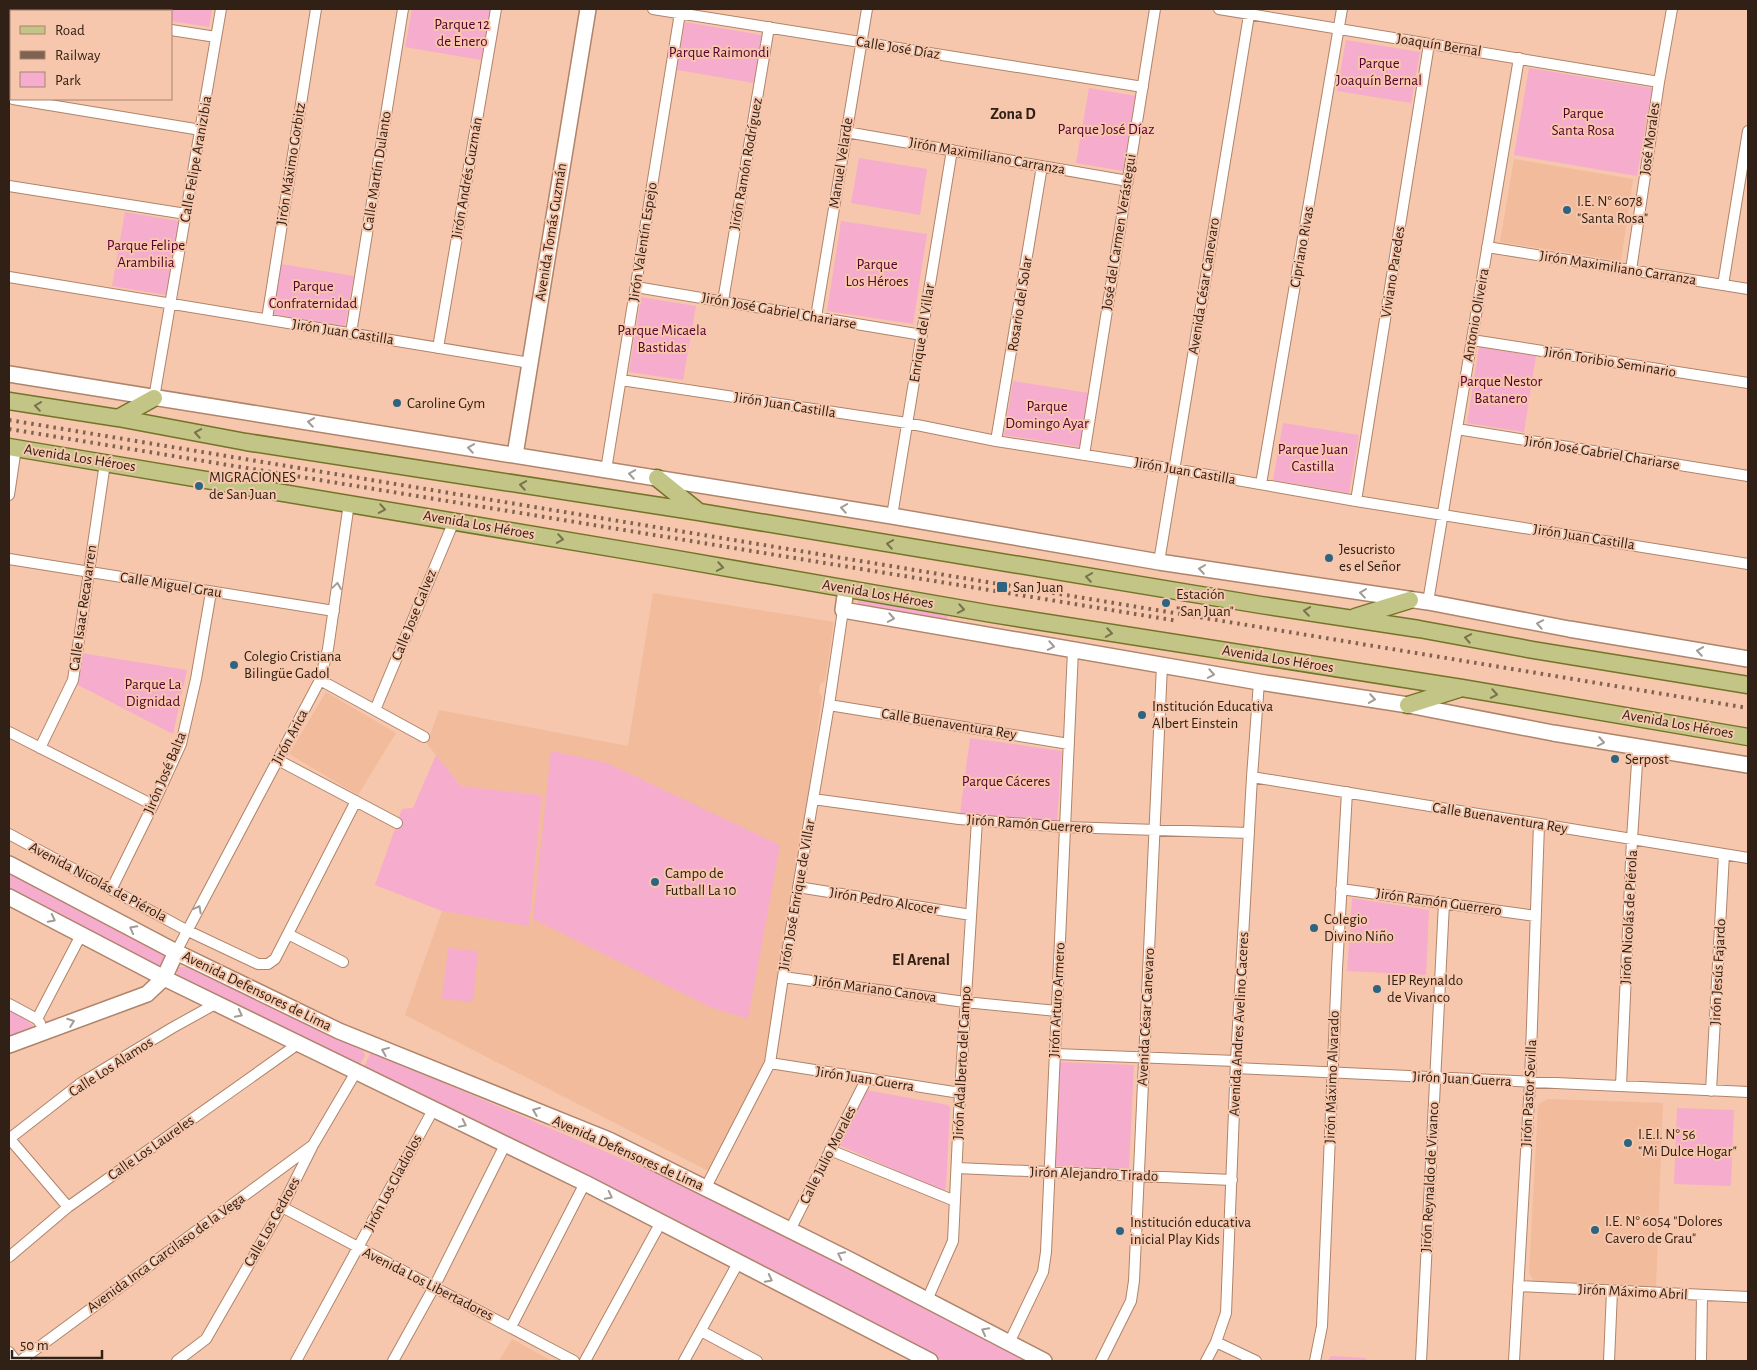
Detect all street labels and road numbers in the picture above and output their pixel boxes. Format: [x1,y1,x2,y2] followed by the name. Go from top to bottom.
[1395,31,1483,59] street label: Joaquín Bernal
[855,34,941,62] street label: Calle José Díaz
[177,94,215,223] street label: Calle Felipe Aranizibia
[727,97,765,231] street label: Jirón Ramón Rodríguez
[274,101,308,227] street label: Jirón Máximo Gorbitz
[1637,102,1663,176] street label: José Morales
[360,110,394,232] street label: Calle Martín Dulanto
[449,116,485,240] street label: Jirón Andrés Guzmán
[826,116,856,209] street label: Manuel Velarde
[908,135,1066,177] street label: Jirón Maximiliano Carranza
[1099,153,1139,311] street label: José del Carmen Verástegui
[533,162,569,302] street label: Avenida Tomás Guzmán
[626,181,660,303] street label: Jirón Valentín Espejo
[1287,205,1317,289] street label: Cipriano Rivas
[1186,216,1222,356] street label: Avenida César Canevaro
[1378,225,1408,319] street label: Viviano Paredes
[1539,248,1697,288] street label: Jirón Maximiliano Carranza
[1005,255,1035,353] street label: Rosario del Solar
[1460,267,1492,363] street label: Antonio Oliveira
[907,282,937,383] street label: Enrique del Villar
[700,290,858,332] street label: Jirón José Gabriel Chariarse
[291,317,395,347] street label: Jirón Juan Castilla
[1543,344,1677,380] street label: Jirón Toribio Seminario
[733,390,837,420] street label: Jirón Juan Castilla
[1523,433,1681,473] street label: Jirón José Gabriel Chariarse
[23,442,137,474] street label: Avenida Los Héroes
[1133,455,1237,487] street label: Jirón Juan Castilla
[422,508,536,542] street label: Avenida Los Héroes
[1532,522,1636,552] street label: Jirón Juan Castilla
[67,544,99,672] street label: Calle Isaac Recavarren
[389,567,439,663] street label: Calle Jose Galvez
[119,570,223,601] street label: Calle Miguel Grau
[821,577,935,611] street label: Avenida Los Héroes
[1221,643,1335,675] street label: Avenida Los Héroes
[880,706,1018,742] street label: Calle Buenaventura Rey
[269,707,311,767] street label: Jirón Arica
[1621,707,1735,741] street label: Avenida Los Héroes
[141,730,189,816] street label: Jirón José Balta
[1431,800,1569,836] street label: Calle Buenaventura Rey
[966,812,1094,836] street label: Jirón Ramón Guerrero
[776,818,818,972] street label: Jirón José Enrique de Villar
[26,839,170,925] street label: Avenida Nicolás de Piérola
[1618,849,1640,985] street label: Jirón Nicolás de Piérola
[828,885,940,917] street label: Jirón Pedro Alcocer
[1375,886,1503,918] street label: Jirón Ramón Guerrero
[1708,918,1728,1026] street label: Jirón Jesús Fajardo
[1227,931,1251,1117] street label: Avenida Andres Avelino Caceres
[1046,942,1068,1058] street label: Jirón Arturo Armero
[180,948,334,1034] street label: Avenida Defensores de Lima
[1135,948,1157,1086] street label: Avenida César Canevaro
[812,973,938,1005] street label: Jirón Mariano Canova
[950,986,974,1140] street label: Jirón Adalberto del Campo
[1322,1010,1342,1144] street label: Jirón Máximo Alvarado
[66,1034,156,1100] street label: Calle Los Alamos
[1519,1039,1539,1147] street label: Jirón Pastor Sevilla
[815,1064,915,1094] street label: Jirón Juan Guerra
[1412,1069,1512,1089] street label: Jirón Juan Guerra
[1419,1101,1441,1253] street label: Jirón Reynaldo de Vivanco
[797,1104,859,1206] street label: Calle Julio Morales
[105,1113,197,1183] street label: Calle Los Laureles
[550,1113,706,1193] street label: Avenida Defensores de Lima
[361,1132,425,1234] street label: Jirón Los Gladiolos
[1030,1164,1158,1184] street label: Jirón Alejandro Tirado
[241,1175,303,1269] street label: Calle Los Cedroes
[84,1191,248,1315] street label: Avenida Inca Garcilaso de la Vega
[360,1244,496,1324] street label: Avenida Los Libertadores
[1578,1282,1688,1302] street label: Jirón Máximo Abril

